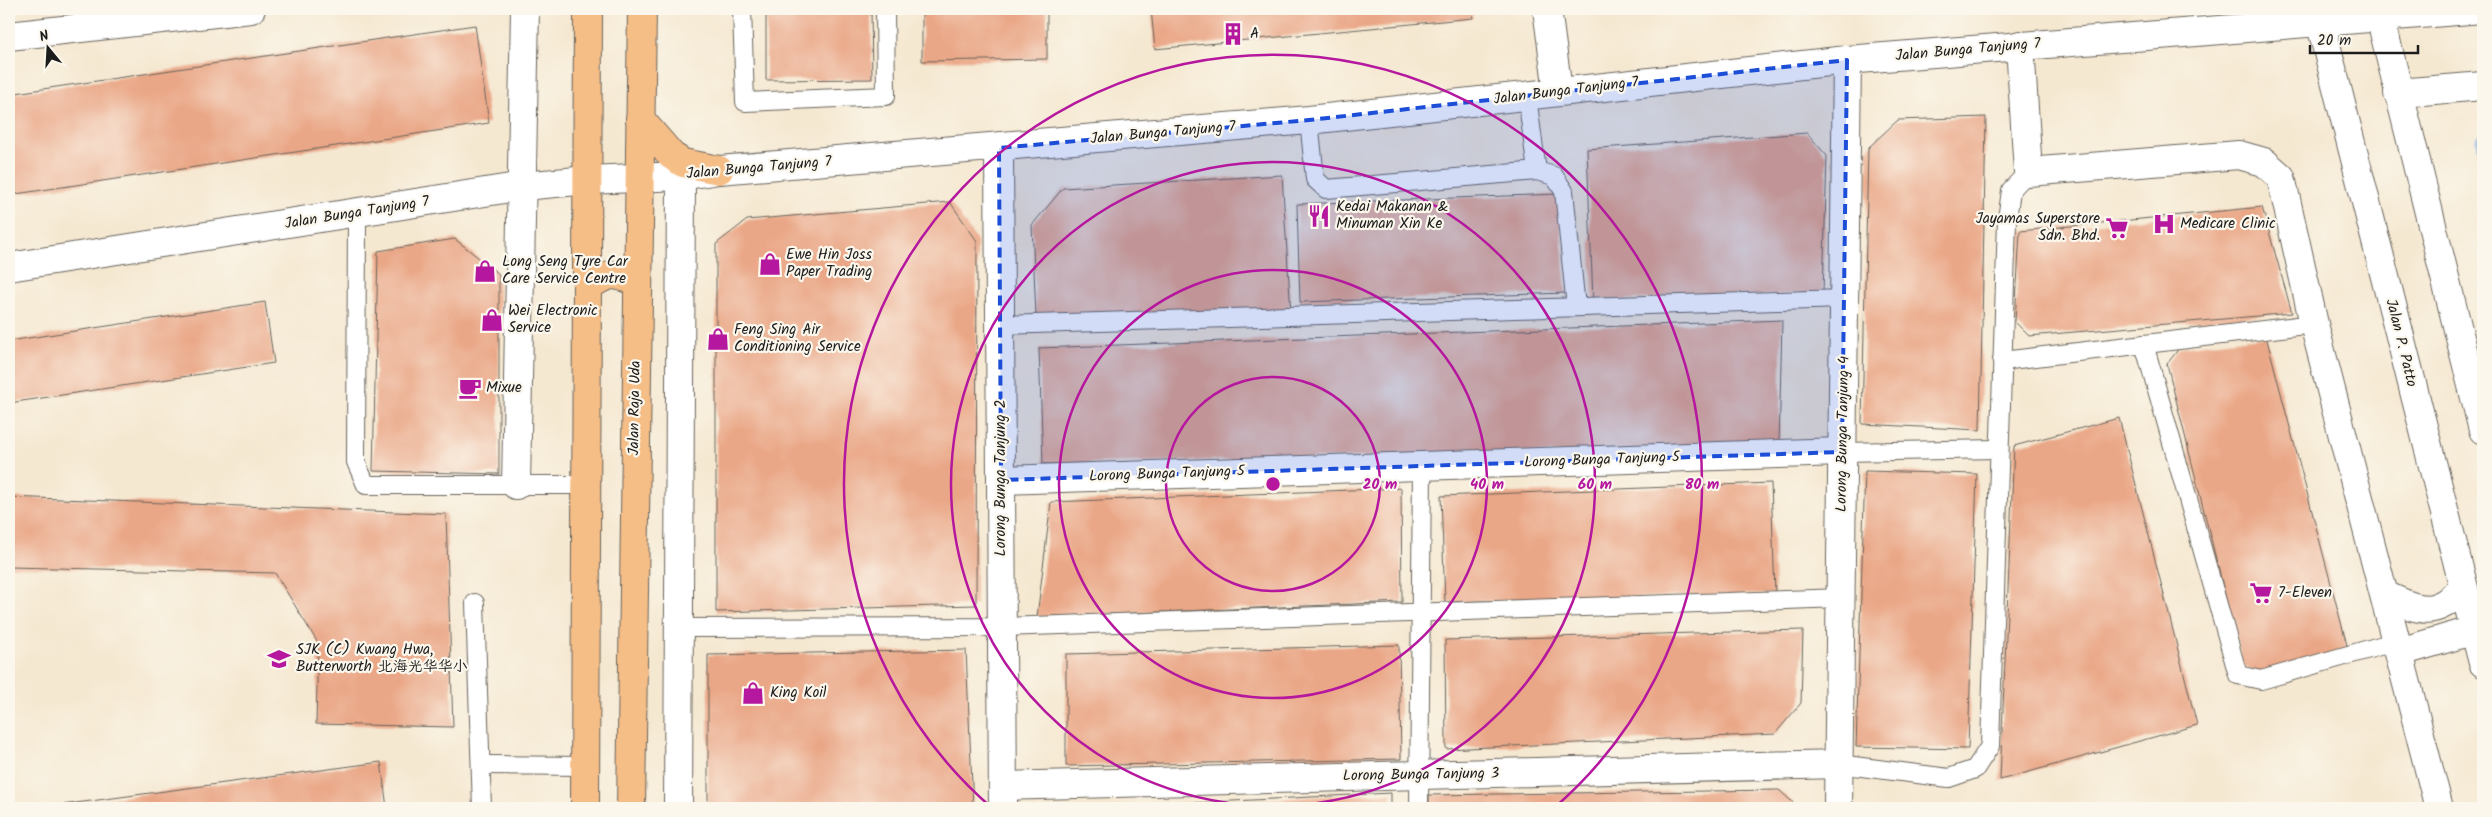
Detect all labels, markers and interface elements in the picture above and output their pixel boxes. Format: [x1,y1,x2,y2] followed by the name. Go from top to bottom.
[1220,21,1246,47] building icon: A
[22,22,72,72] north arrow
[1250,22,1259,46] place label: A
[2310,22,2417,54] scale bar
[37,25,52,48] text: N
[2317,29,2351,53] text: 20 m
[1894,32,2043,68] street label: Jalan Bunga Tanjung 7
[1492,70,1641,112] street label: Jalan Bunga Tanjung 7
[1089,115,1238,151] street label: Jalan Bunga Tanjung 7
[685,150,834,186] street label: Jalan Bunga Tanjung 7
[283,190,432,236] street label: Jalan Bunga Tanjung 7
[1336,195,1448,236] place label: Kedai Makanan & Minuman Xin Ke
[1306,203,1332,229] restaurant icon: Kedai Makanan & Minuman Xin Ke
[1976,207,2100,248] place label: Jayamas Superstore Sdn. Bhd.
[2151,211,2177,237] hospital icon: Medicare Clinic
[2180,212,2276,236] place label: Medicare Clinic
[2104,215,2130,241] supermarket icon: Jayamas Superstore Sdn. Bhd.
[786,243,872,284] place label: Ewe Hin Joss Paper Trading
[502,250,629,291] place label: Long Seng Tyre Car Care Service Centre
[757,251,783,277] shop icon: Ewe Hin Joss Paper Trading
[472,258,498,284] shop icon: Long Seng Tyre Car Care Service Centre
[2378,296,2424,390] street label: Jalan P. Patto
[508,299,598,340] place label: Wei Electronic Service
[479,307,505,333] shop icon: Wei Electronic Service
[734,318,861,359] place label: Feng Sing Air Conditioning Service
[705,326,731,352] shop icon: Feng Sing Air Conditioning Service
[1830,356,1856,512] street label: Lorong Bunga Tanjung 4
[622,360,648,456] street label: Jalan Raja Uda
[457,375,483,401] cafe icon: Mixue
[486,376,522,400] place label: Mixue
[989,400,1013,556] street label: Lorong Bunga Tanjung 2
[1524,445,1681,475] street label: Lorong Bunga Tanjung 5
[1089,459,1246,489] street label: Lorong Bunga Tanjung 5
[1363,473,1397,497] text: 20 m
[1470,473,1504,497] text: 40 m
[1578,473,1612,497] text: 60 m
[1685,473,1719,497] text: 80 m
[1264,475,1282,493] centre of rings
[2248,580,2274,606] supermarket icon: 7-Eleven
[2278,581,2332,605] place label: 7-Eleven
[296,638,468,679] place label: SJK (C) Kwang Hwa, Butterworth 北海光华华小
[266,646,292,672] school or university icon: SJK (C) Kwang Hwa, Butterworth 北海光华华小
[740,680,766,706] shop icon: King Koil
[770,681,827,705] place label: King Koil
[1342,762,1500,788] street label: Lorong Bunga Tanjung 3

